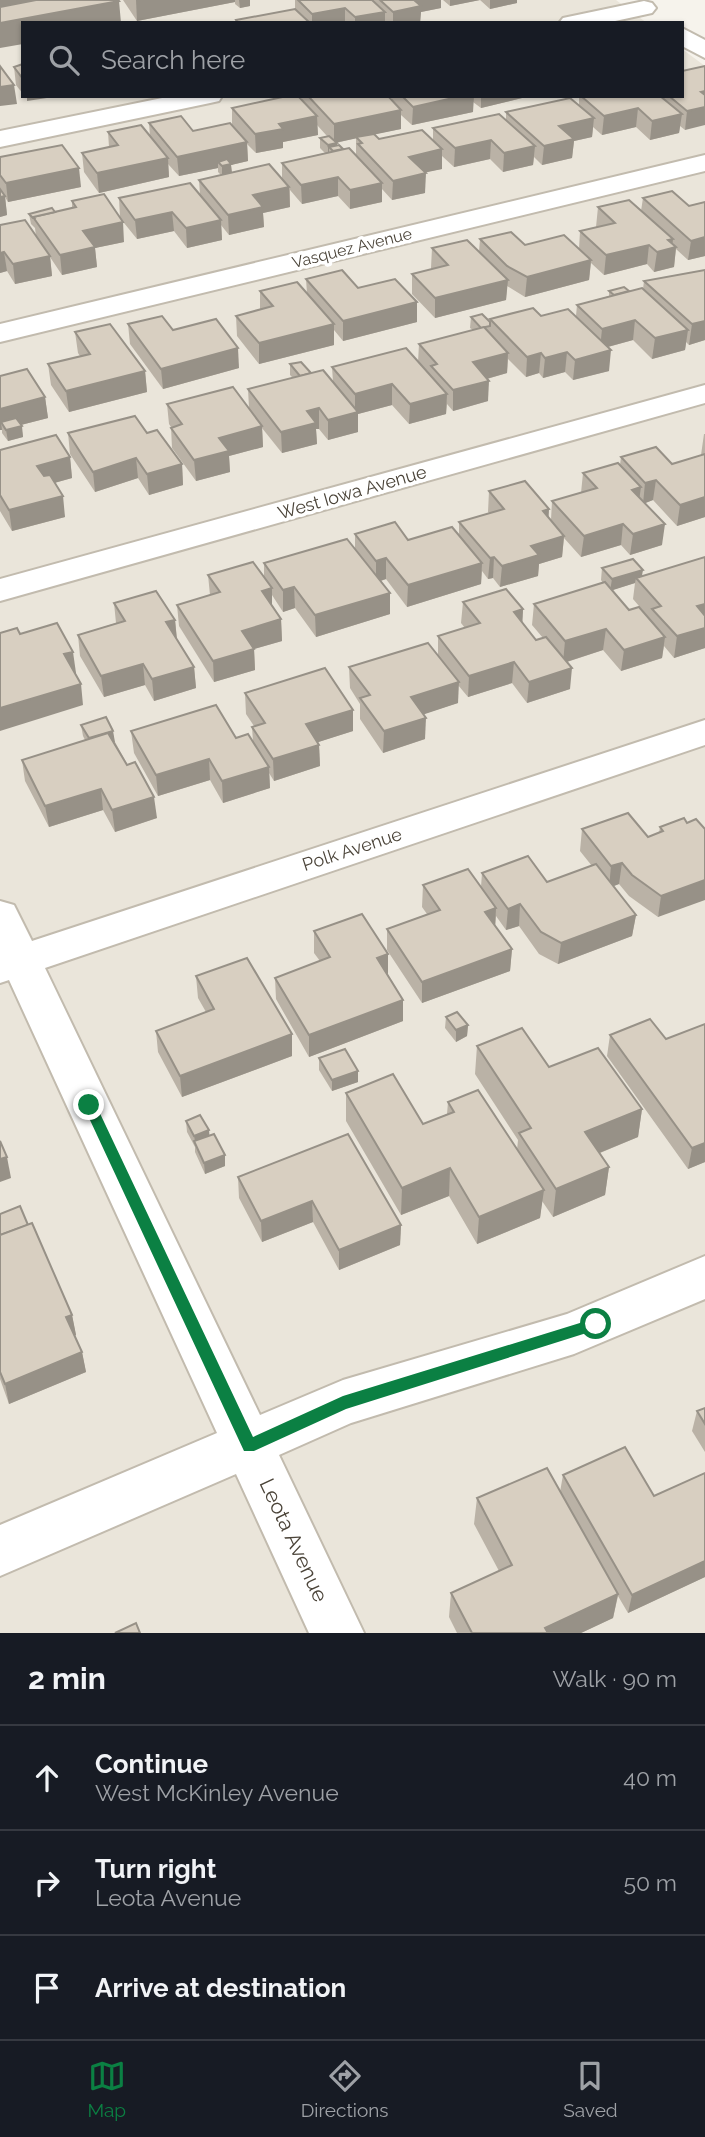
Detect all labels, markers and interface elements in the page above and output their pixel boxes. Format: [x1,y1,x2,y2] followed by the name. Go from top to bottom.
[21,21,684,98] search box
[45,41,83,79] icon: search
[101,45,245,75] text: Search here
[290,224,414,272] street label: Vasquez Avenue
[275,461,429,523] street label: West Iowa Avenue
[300,823,405,875] street label: Polk Avenue
[73,1089,104,1120] route end
[580,1308,611,1339] route start
[254,1474,334,1606] street label: Leota Avenue
[28,1661,106,1696] text: 2 min
[553,1665,677,1692] text: Walk · 90 m
[95,1749,208,1779] text: Continue
[28,1759,66,1797] icon: ahead
[623,1764,677,1791] text: 40 m
[95,1779,339,1806] text: West McKinley Avenue
[95,1854,216,1884] text: Turn right
[28,1864,66,1902] icon: right
[623,1869,677,1896] text: 50 m
[95,1884,241,1911] text: Leota Avenue
[28,1969,66,2007] icon: arrive
[95,1973,346,2003] text: Arrive at destination
[87,2057,126,2121] tab: Map
[301,2057,389,2121] tab: Directions
[563,2057,618,2121] tab: Saved

